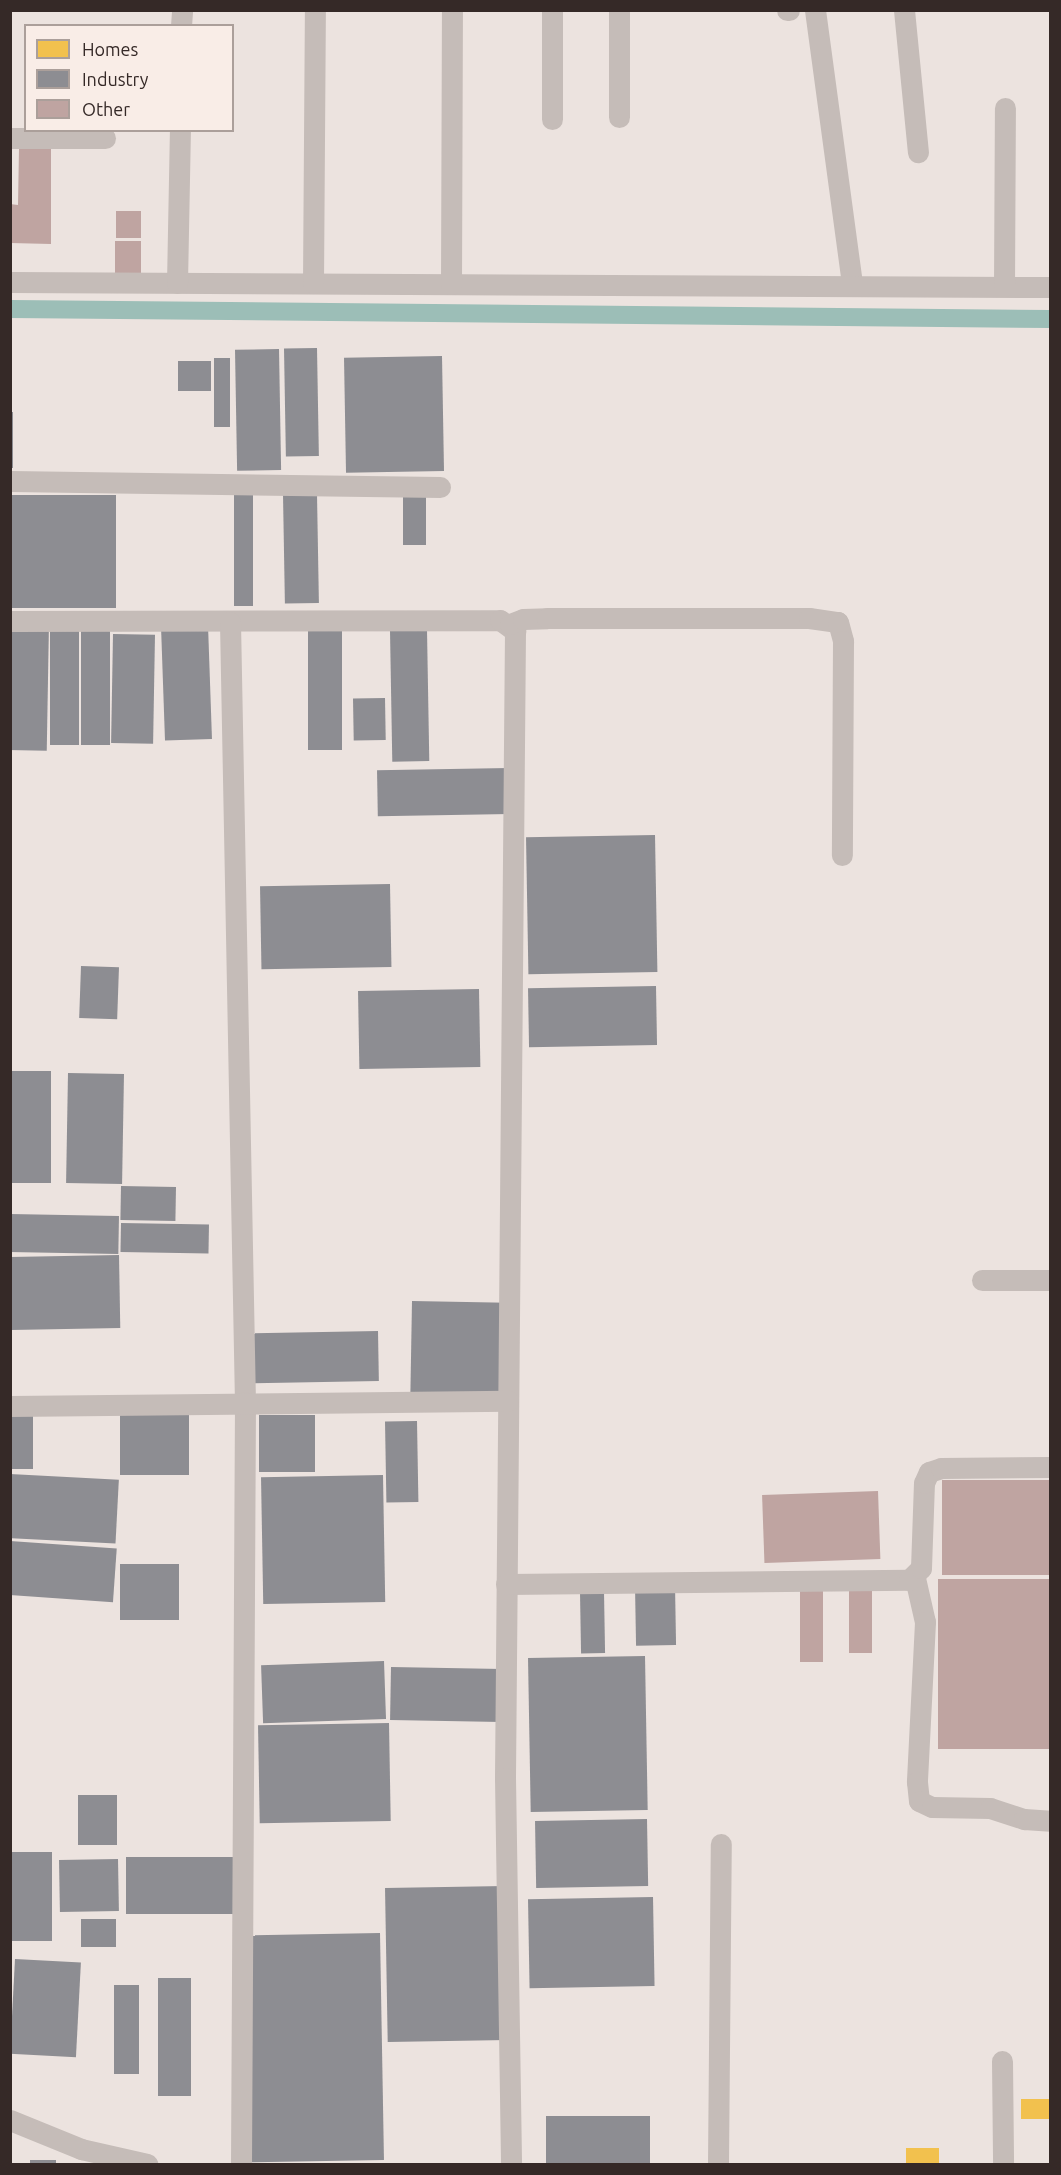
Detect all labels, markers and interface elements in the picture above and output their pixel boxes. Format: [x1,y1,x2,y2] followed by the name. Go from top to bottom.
[24,24,234,132] legend
[82,39,138,59] text: Homes
[82,69,148,89] text: Industry
[82,99,130,119] text: Other

